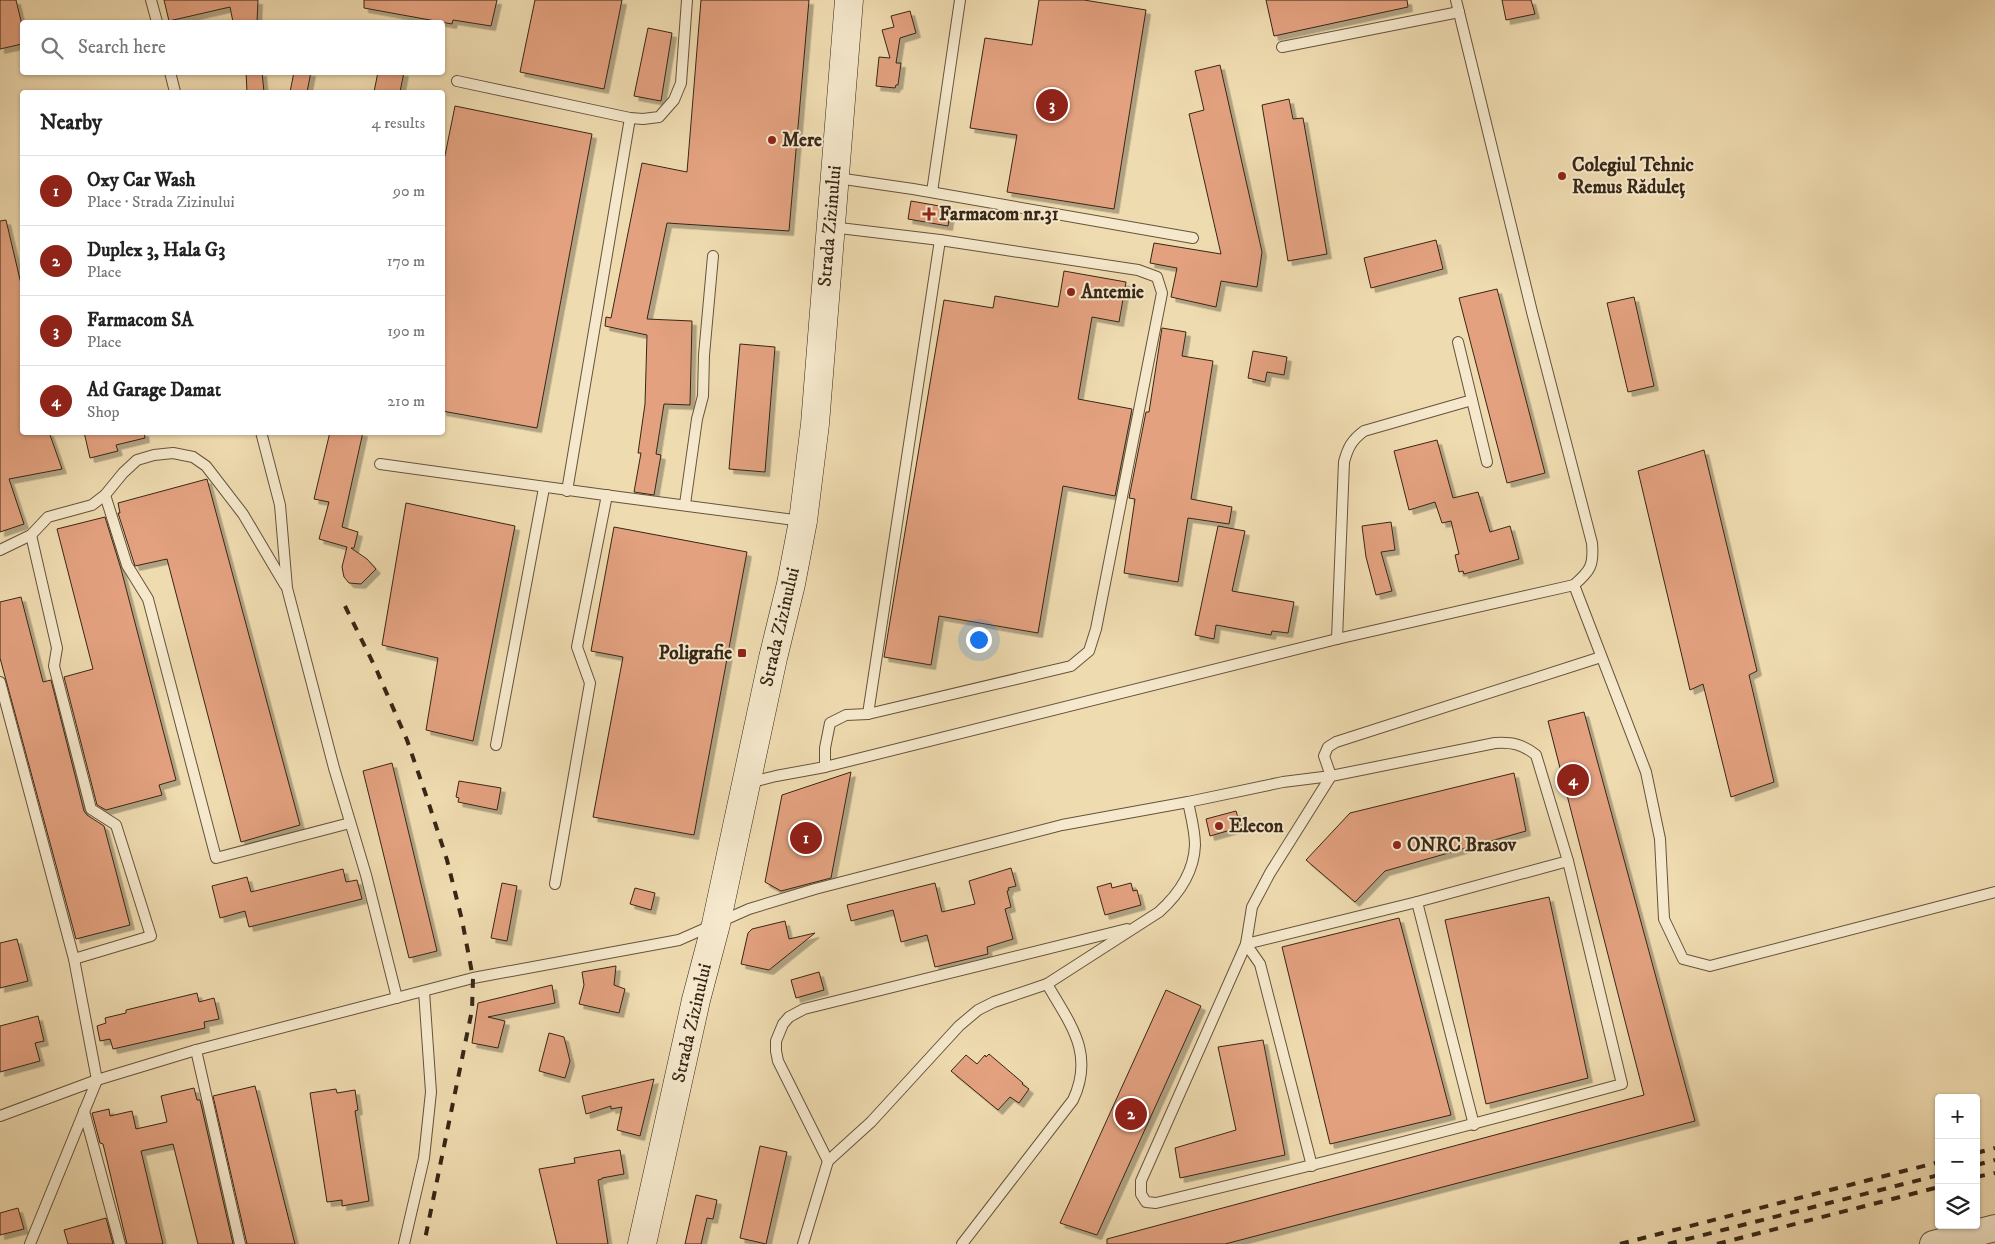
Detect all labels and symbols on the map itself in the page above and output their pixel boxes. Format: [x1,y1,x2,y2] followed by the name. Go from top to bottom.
[1036,86,1068,124] pin: 3
[782,129,822,152] place label: Mere
[766,134,778,146] marker: Mere
[1572,154,1694,199] place label: Colegiul Tehnic Remus Răduleț
[813,164,847,288] street label: Strada Zizinului
[1556,170,1568,182] marker: Colegiul Tehnic Remus Răduleț
[939,203,1059,226] place label: Farmacom nr.31
[923,208,935,220] marker: Farmacom nr.31
[1080,281,1144,304] place label: Antemie
[1065,286,1077,298] marker: Antemie
[755,565,805,689] street label: Strada Zizinului
[966,627,992,653] your location
[659,642,732,665] place label: Poligrafie
[736,647,748,659] marker: Poligrafie
[1557,761,1589,799] pin: 4
[1229,815,1284,838] place label: Elecon
[790,819,822,857] pin: 1
[1213,820,1225,832] marker: Elecon
[1407,834,1517,857] place label: ONRC Brasov
[1391,839,1403,851] marker: ONRC Brasov
[667,961,717,1085] street label: Strada Zizinului
[1115,1095,1147,1133] pin: 2

